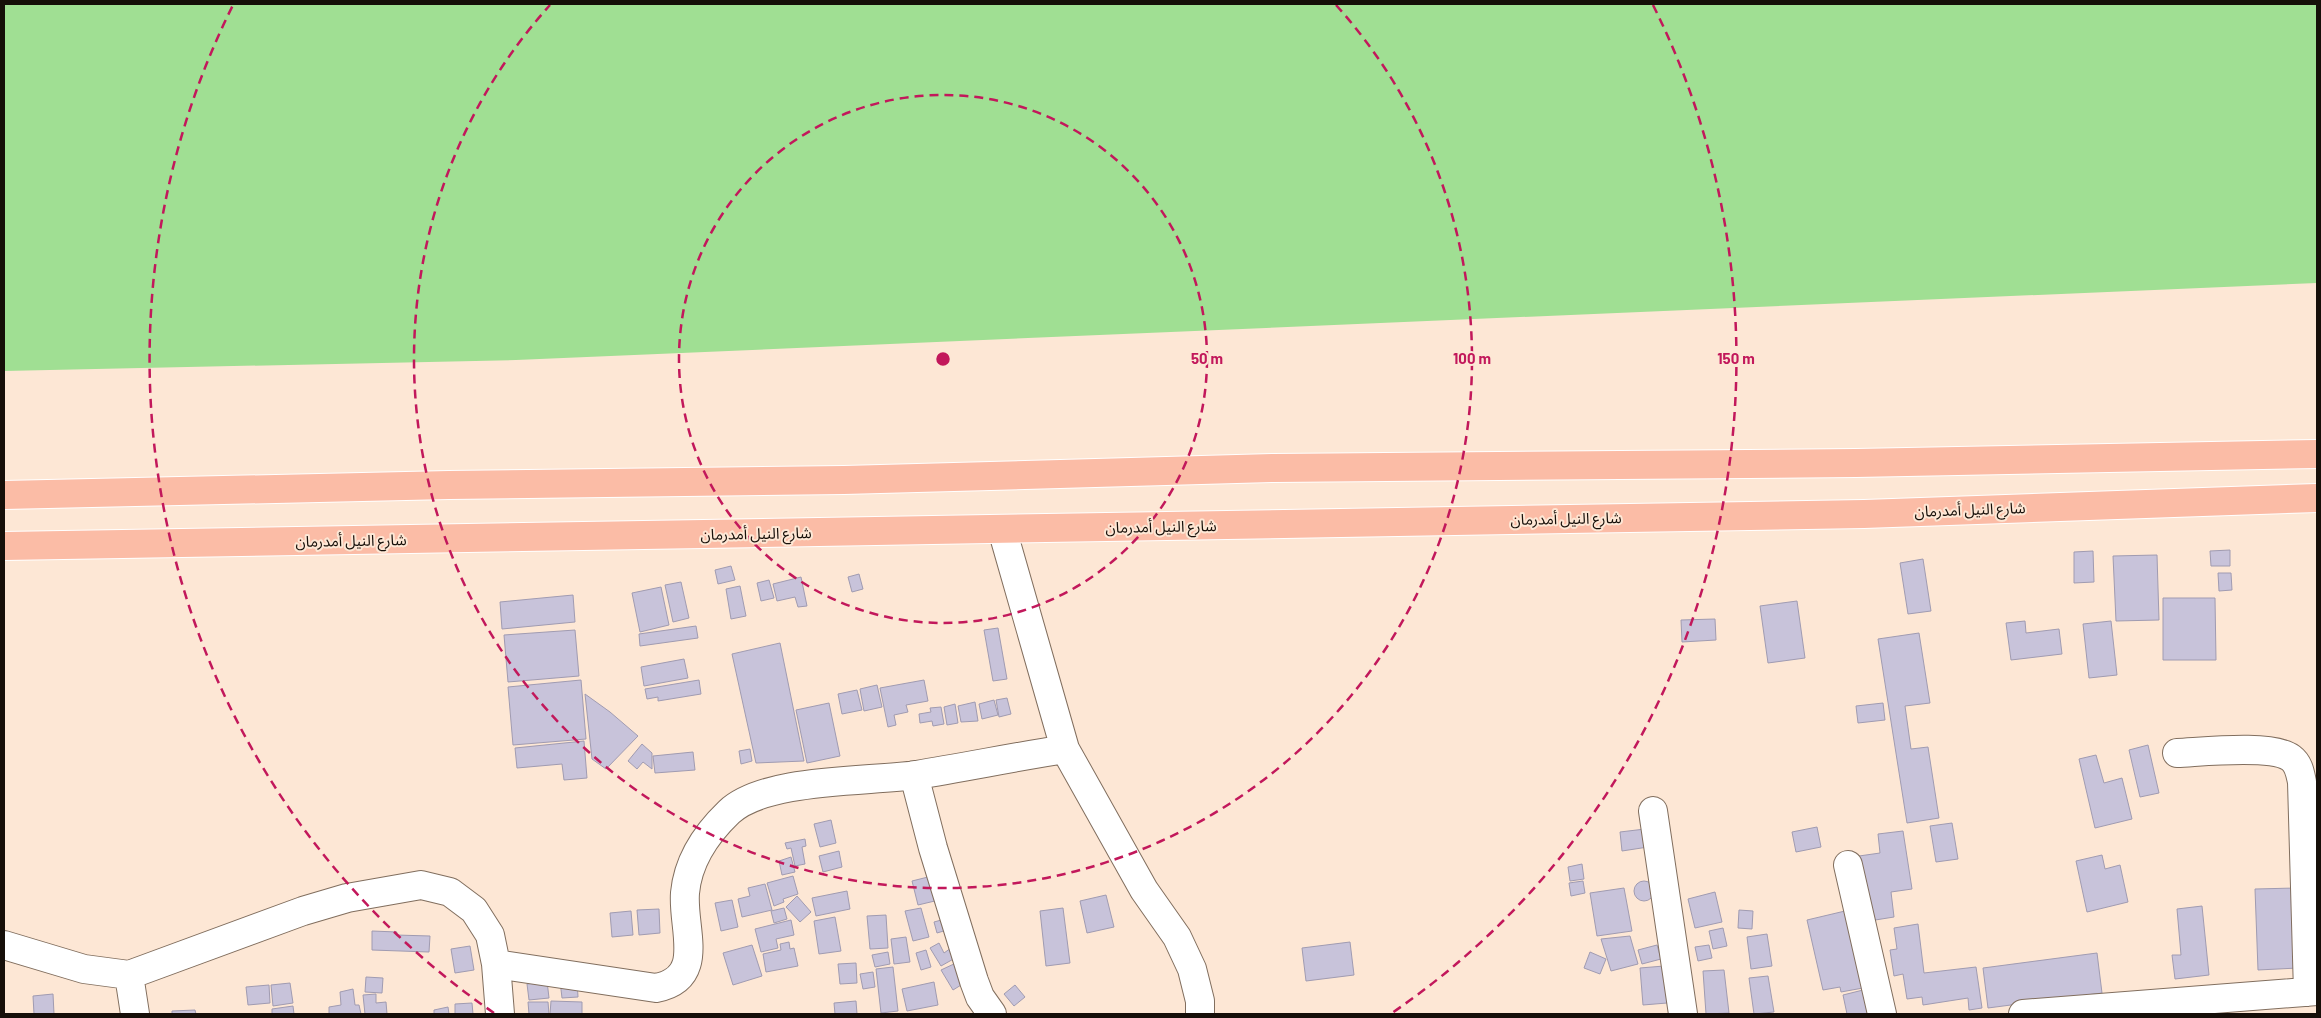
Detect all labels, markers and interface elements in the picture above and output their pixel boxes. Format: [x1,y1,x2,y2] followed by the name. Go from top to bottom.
[1191,349,1223,367] text: 50 m
[1453,349,1491,367] text: 100 m
[1717,349,1755,367] text: 150 m
[934,350,952,368] centre of rings
[1914,498,2026,524] street label: شارع النيل أمدرمان
[1510,508,1622,532] street label: شارع النيل أمدرمان
[1105,516,1217,540] street label: شارع النيل أمدرمان
[700,523,812,547] street label: شارع النيل أمدرمان
[295,530,407,554] street label: شارع النيل أمدرمان

